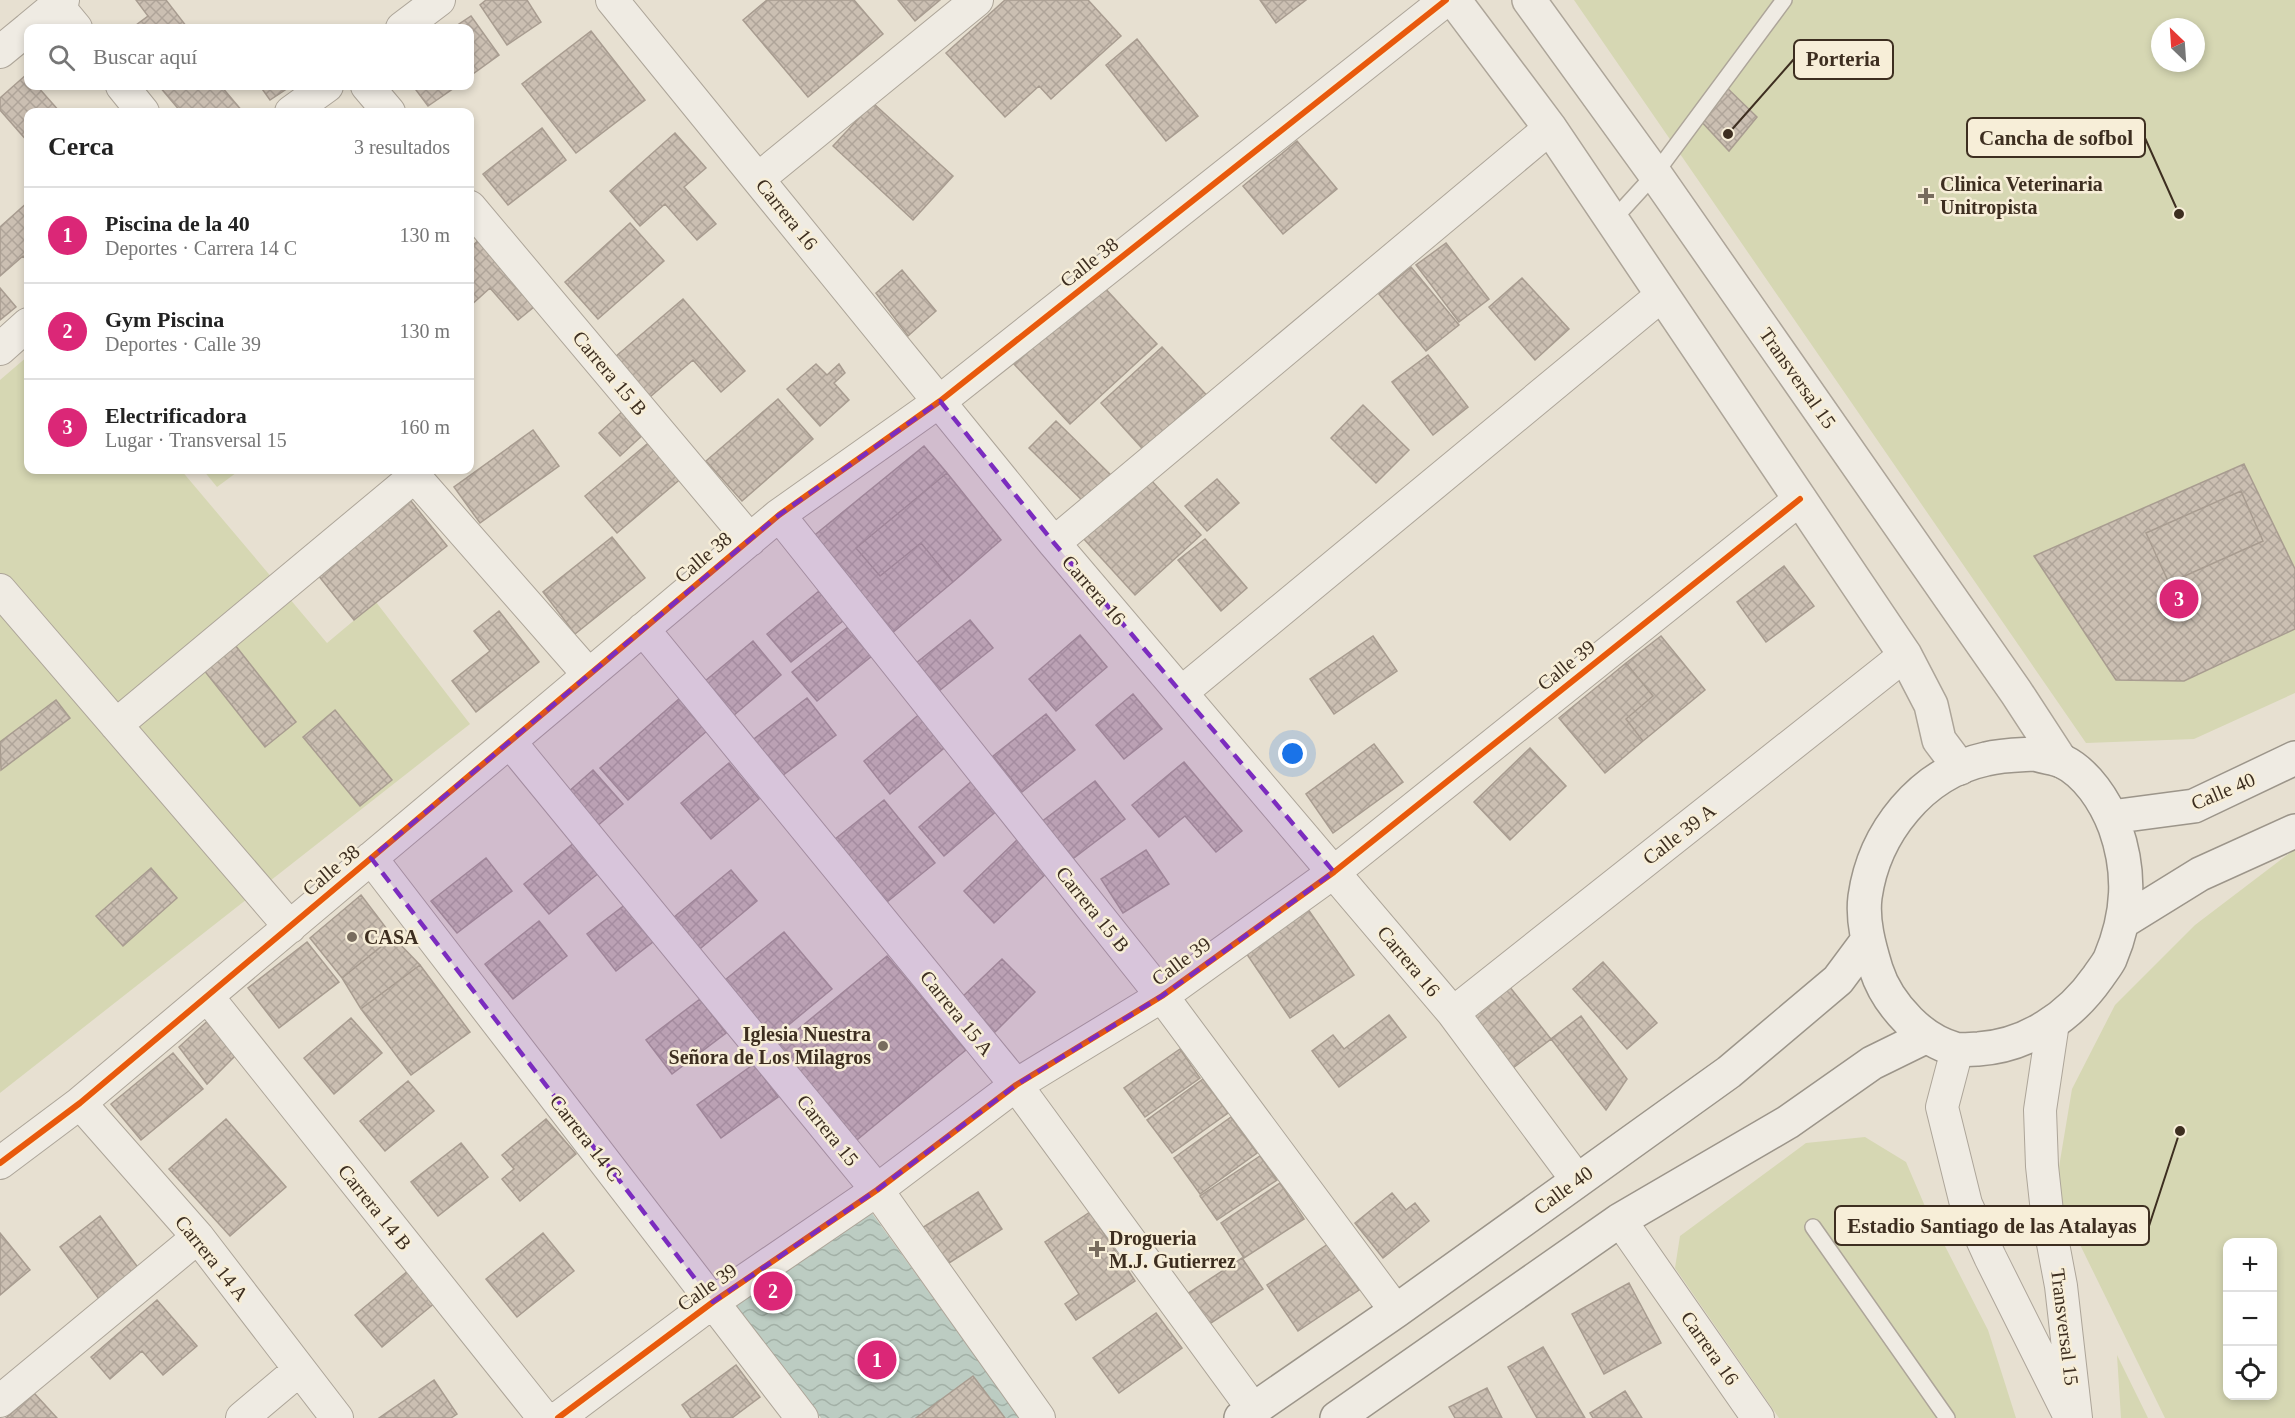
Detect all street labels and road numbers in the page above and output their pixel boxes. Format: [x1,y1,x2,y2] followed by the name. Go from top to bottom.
[752,174,822,254] street label: Carrera 16
[1056,233,1122,291] street label: Calle 38
[1755,324,1841,432] street label: Transversal 15
[568,326,652,420] street label: Carrera 15 B
[670,527,736,587] street label: Calle 38
[1058,551,1130,629] street label: Carrera 16
[1533,635,1599,695] street label: Calle 39
[2188,768,2258,814] street label: Calle 40
[1639,799,1720,869] street label: Calle 39 A
[298,840,364,900] street label: Calle 38
[1052,862,1134,956] street label: Carrera 15 B
[1373,921,1445,1001] street label: Carrera 16
[1147,932,1215,990] street label: Calle 39
[916,966,998,1060] street label: Carrera 15 A
[793,1090,863,1170] street label: Carrera 15
[546,1091,626,1185] street label: Carrera 14 C
[334,1160,416,1254] street label: Carrera 14 B
[1529,1161,1597,1219] street label: Calle 40
[171,1211,253,1305] street label: Carrera 14 A
[673,1259,741,1315] street label: Calle 39
[2047,1267,2083,1387] street label: Transversal 15
[1677,1307,1743,1389] street label: Carrera 16

